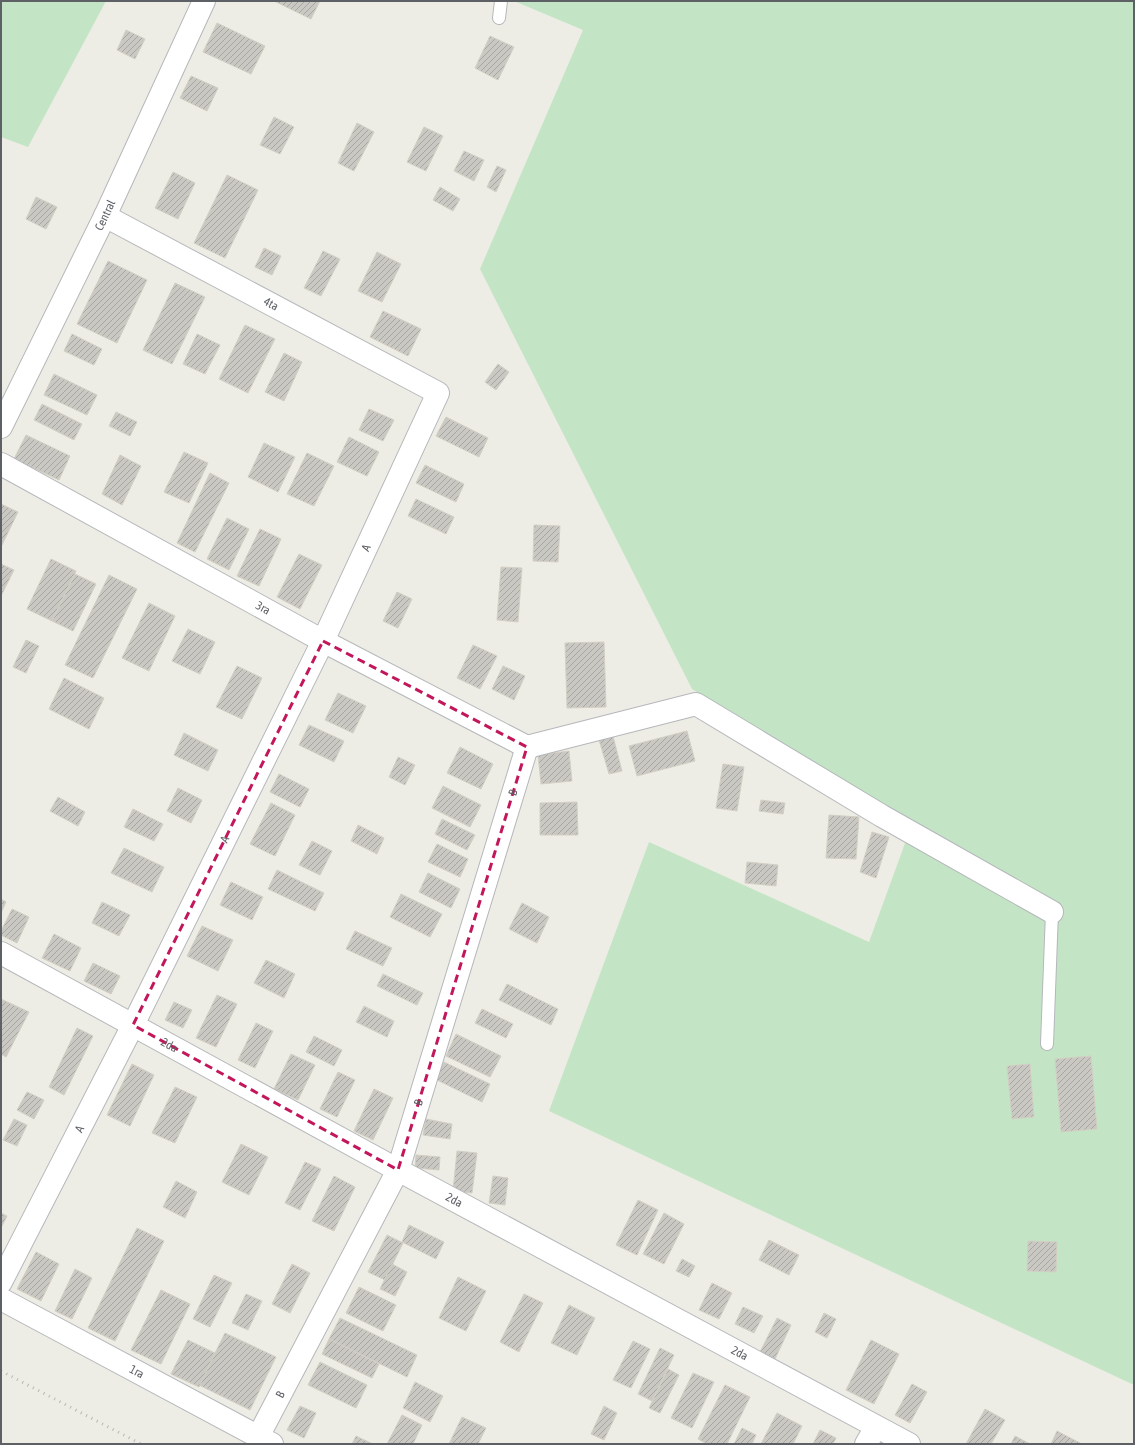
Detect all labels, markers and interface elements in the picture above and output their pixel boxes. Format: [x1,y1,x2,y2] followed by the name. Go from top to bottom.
[92,197,119,233] street label: Central
[261,294,281,314] street label: 4ta
[359,542,374,553] street label: A
[253,598,273,618] street label: 3ra
[506,788,521,797] street label: B
[217,834,232,845] street label: A
[159,1035,180,1055] street label: 2da
[411,1097,426,1107] street label: B
[72,1123,87,1135] street label: A
[443,1190,465,1210] street label: 2da
[729,1343,750,1363] street label: 2da
[127,1362,147,1381] street label: 1ra
[273,1388,288,1400] street label: B

